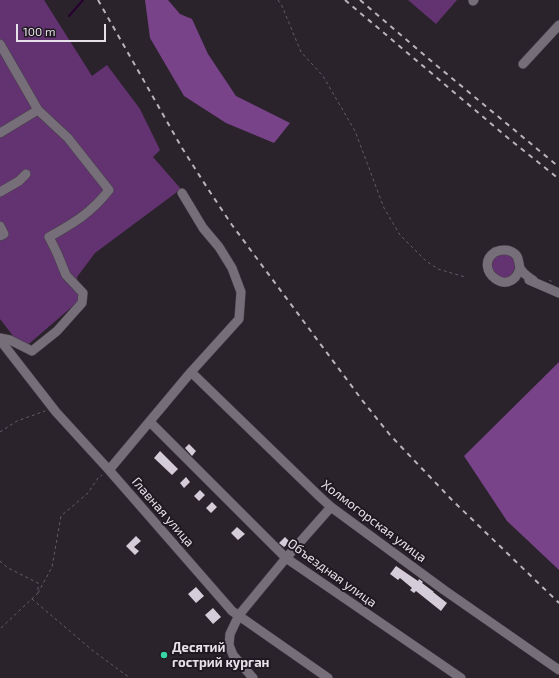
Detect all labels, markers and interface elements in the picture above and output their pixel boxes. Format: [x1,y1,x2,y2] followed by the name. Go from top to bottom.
[18,16,108,42] scale bar
[23,24,55,38] text: 100 m
[129,474,197,550] street label: Главная улица
[318,476,430,566] street label: Холмогорская улица
[284,535,380,611] street label: Объездная улица
[172,640,269,671] place label: Десятий гострий курган
[159,650,169,660] marker: Десятий гострий курган

